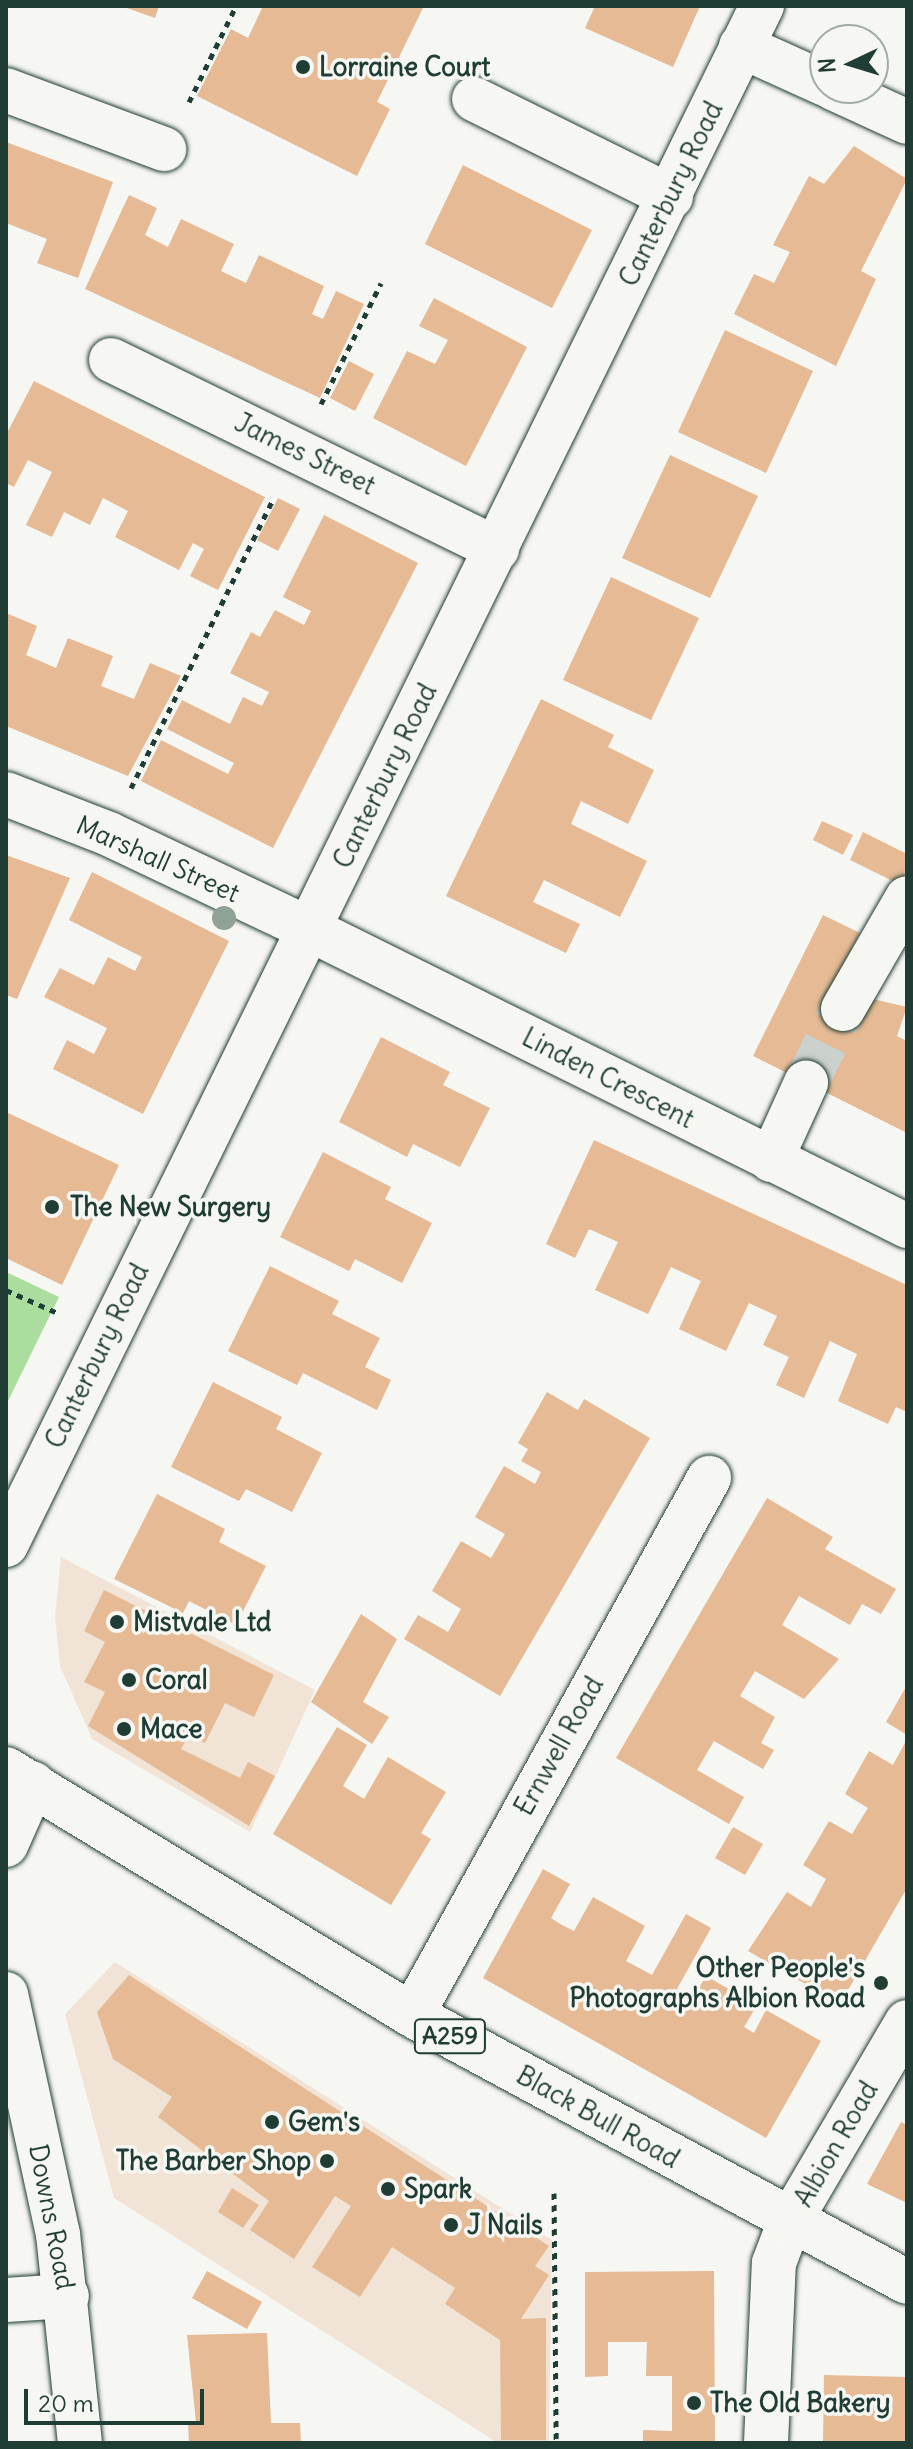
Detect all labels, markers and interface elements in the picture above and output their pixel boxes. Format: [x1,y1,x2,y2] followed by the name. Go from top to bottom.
[809,24,889,104] north arrow
[319,51,490,83] place label: Lorraine Court
[813,57,842,74] text: N
[294,58,312,76] marker: Lorraine Court
[613,97,729,291] street label: Canterbury Road
[230,407,380,501] street label: James Street
[327,679,443,873] street label: Canterbury Road
[72,809,244,909] street label: Marshall Street
[517,1021,699,1135] street label: Linden Crescent
[70,1191,271,1223] place label: The New Surgery
[41,1196,63,1218] marker: The New Surgery
[39,1259,155,1453] street label: Canterbury Road
[133,1606,271,1638] place label: Mistvale Ltd
[108,1613,126,1631] marker: Mistvale Ltd
[145,1664,207,1696] place label: Coral
[120,1671,138,1689] marker: Coral
[508,1671,610,1821] street label: Ernwell Road
[140,1713,202,1745] place label: Mace
[115,1720,133,1738] marker: Mace
[570,1952,865,2014] place label: Other People's Photographs Albion Road
[872,1974,890,1992] marker: Other People's Photographs Albion Road
[412,2016,488,2056] road number: A259
[511,2059,685,2175] street label: Black Bull Road
[788,2076,884,2212] street label: Albion Road
[288,2106,360,2138] place label: Gem's
[263,2113,281,2131] marker: Gem's
[23,2142,81,2292] street label: Downs Road
[116,2145,311,2177] place label: The Barber Shop
[318,2152,336,2170] marker: The Barber Shop
[404,2173,472,2205] place label: Spark
[379,2180,397,2198] marker: Spark
[467,2209,543,2241] place label: J Nails
[442,2216,460,2234] marker: J Nails
[28,2373,208,2423] scale bar
[710,2387,891,2419] place label: The Old Bakery
[38,2388,94,2418] text: 20 m
[685,2394,703,2412] marker: The Old Bakery

